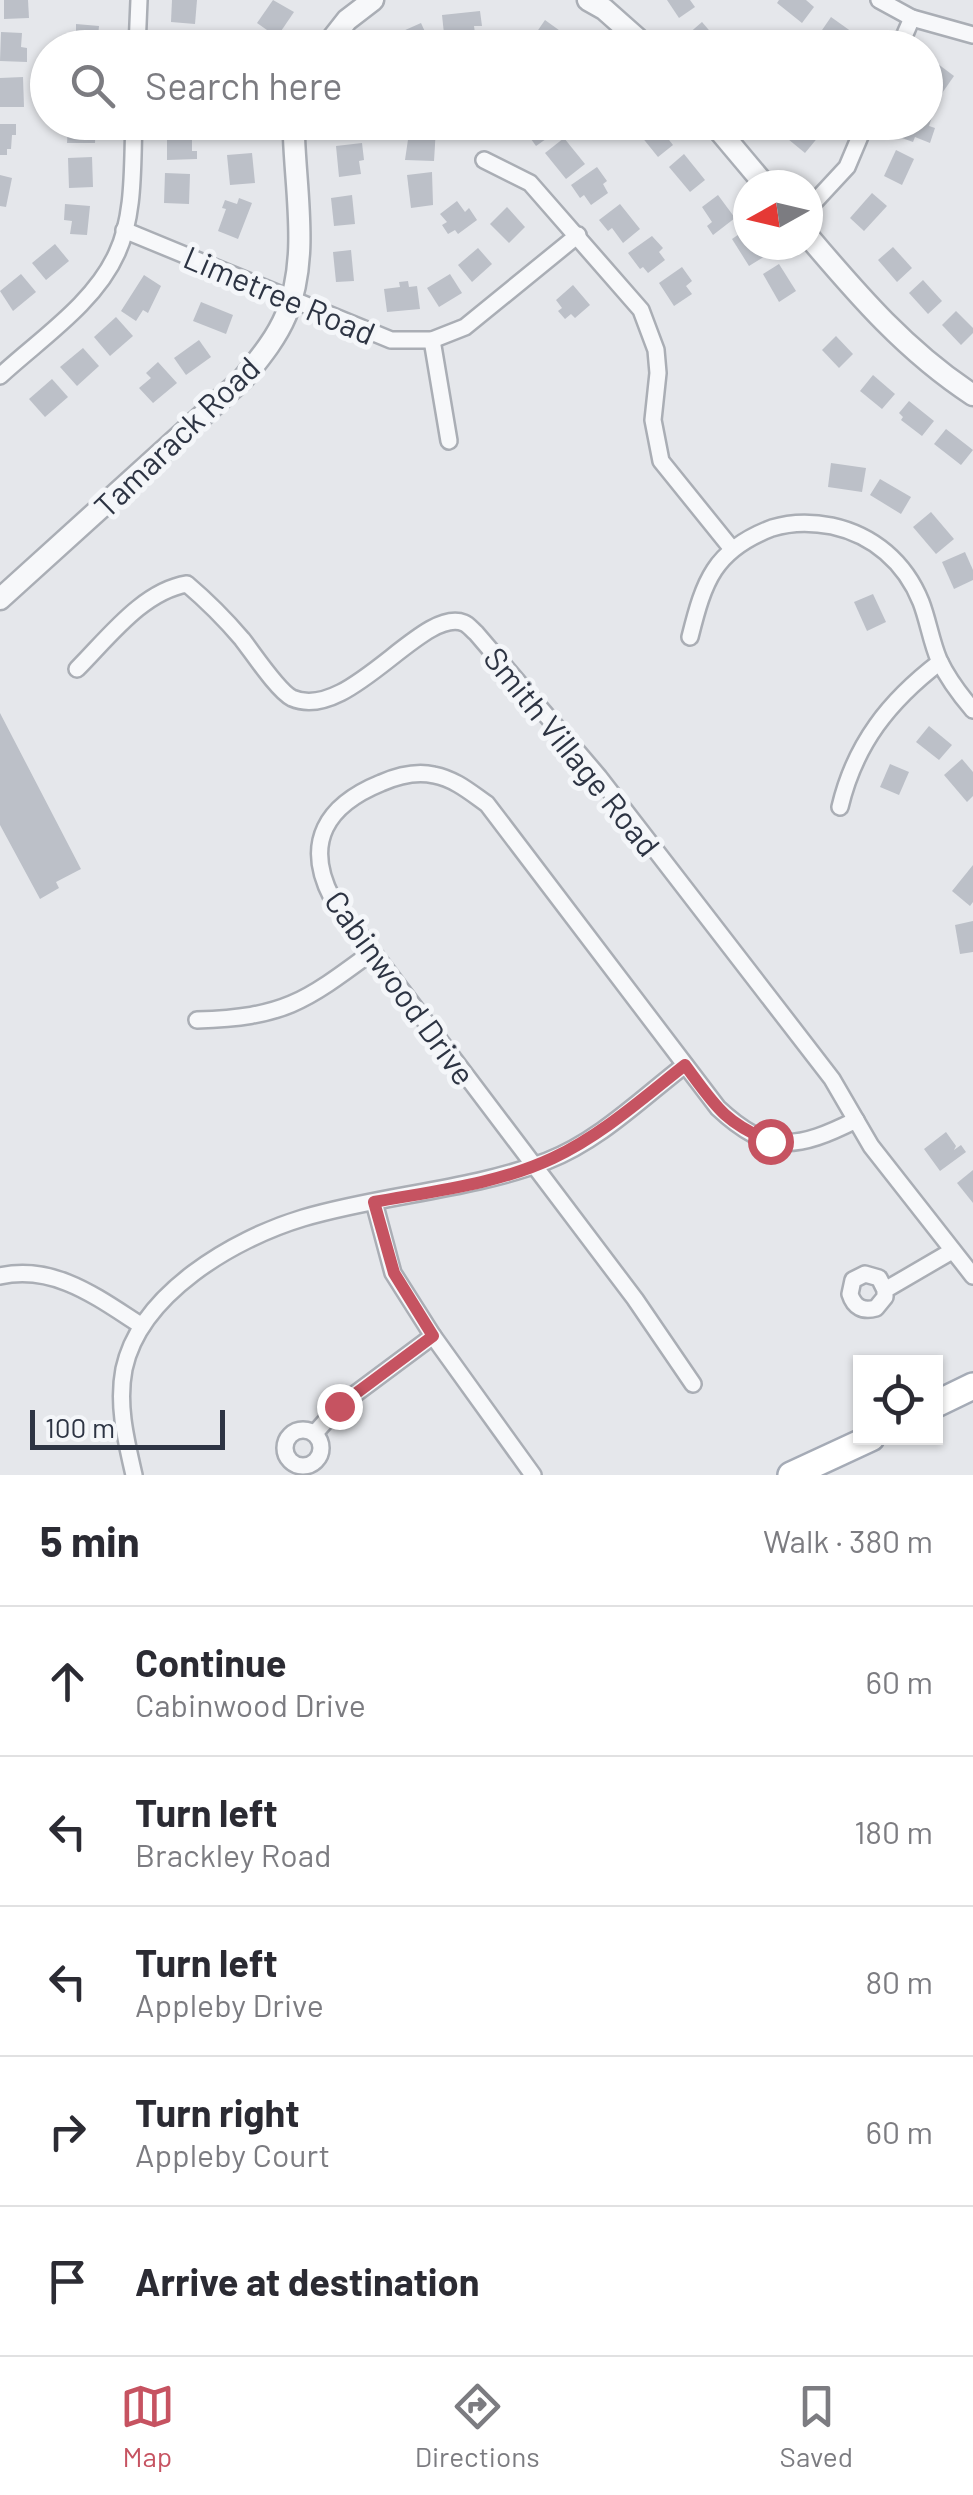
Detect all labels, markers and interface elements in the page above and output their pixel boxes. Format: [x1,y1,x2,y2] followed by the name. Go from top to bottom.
[30,30,943,140] search box
[65,58,120,113] icon: search
[145,62,343,108] text: Search here
[733,170,823,260] north arrow
[179,237,381,351] street label: Limetree Road
[86,348,266,524] street label: Tamarack Road
[477,639,669,863] street label: Smith Village Road
[318,882,484,1092] street label: Cabinwood Drive
[748,1119,794,1165] route start
[853,1355,943,1445] map controls
[853,1355,943,1445] button: locate
[317,1384,363,1430] route end
[30,1405,225,1450] scale bar
[45,1410,115,1444] text: 100 m
[40,1515,140,1565] text: 5 min
[763,1521,933,1559] text: Walk · 380 m
[135,1639,286,1685] text: Continue
[40,1654,95,1709] icon: ahead
[866,1662,933,1700] text: 60 m
[135,1685,366,1723] text: Cabinwood Drive
[135,1789,278,1835] text: Turn left
[40,1804,95,1859] icon: left
[854,1812,933,1850] text: 180 m
[135,1835,332,1873] text: Brackley Road
[135,1939,278,1985] text: Turn left
[40,1954,95,2009] icon: left
[865,1962,933,2000] text: 80 m
[135,1985,324,2023] text: Appleby Drive
[135,2089,300,2135] text: Turn right
[40,2104,95,2159] icon: right
[866,2112,933,2150] text: 60 m
[135,2135,330,2173] text: Appleby Court
[40,2254,95,2309] icon: arrive
[135,2258,480,2304] text: Arrive at destination
[120,2379,175,2473] tab: Map
[415,2379,540,2473] tab: Directions
[780,2379,853,2473] tab: Saved

